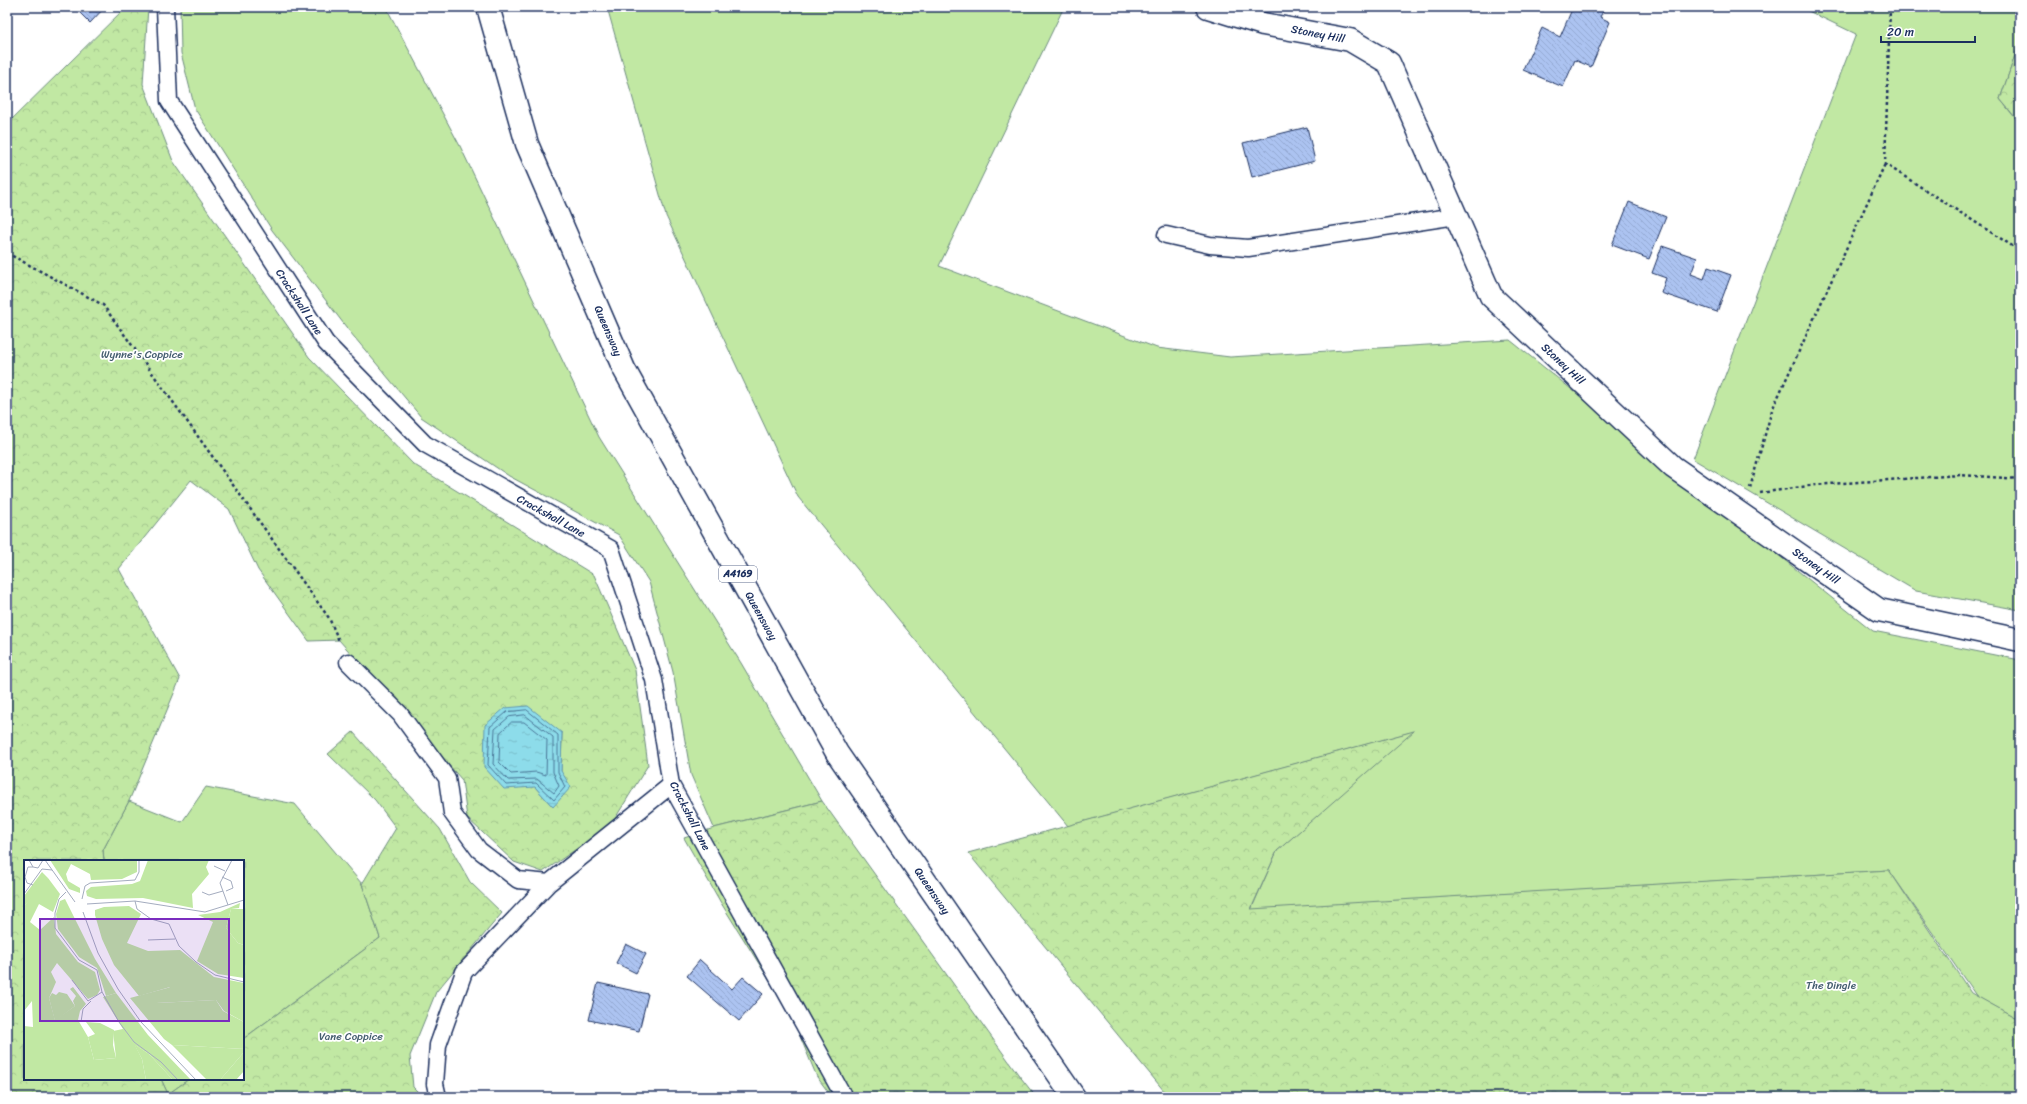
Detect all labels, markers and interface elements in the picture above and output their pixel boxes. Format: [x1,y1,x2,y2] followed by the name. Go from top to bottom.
[1881,18,1975,44] scale bar
[1289,19,1347,49] street label: Stoney Hill
[1887,21,1914,43] text: 20 m
[270,265,328,339] street label: Crackshall Lane
[589,303,627,360] street label: Queensway
[1537,338,1590,390] street label: Stoney Hill
[101,345,183,364] park label: Wynne's Coppice
[513,489,589,543] street label: Crackshall Lane
[1788,543,1844,590] street label: Stoney Hill
[719,566,757,582] road number: A4169
[740,588,782,644] street label: Queensway
[664,778,716,854] street label: Crackshall Lane
[24,860,244,1080] inset map
[909,863,955,919] street label: Queensway
[1806,976,1857,995] park label: The Dingle
[319,1027,383,1046] park label: Vane Coppice

